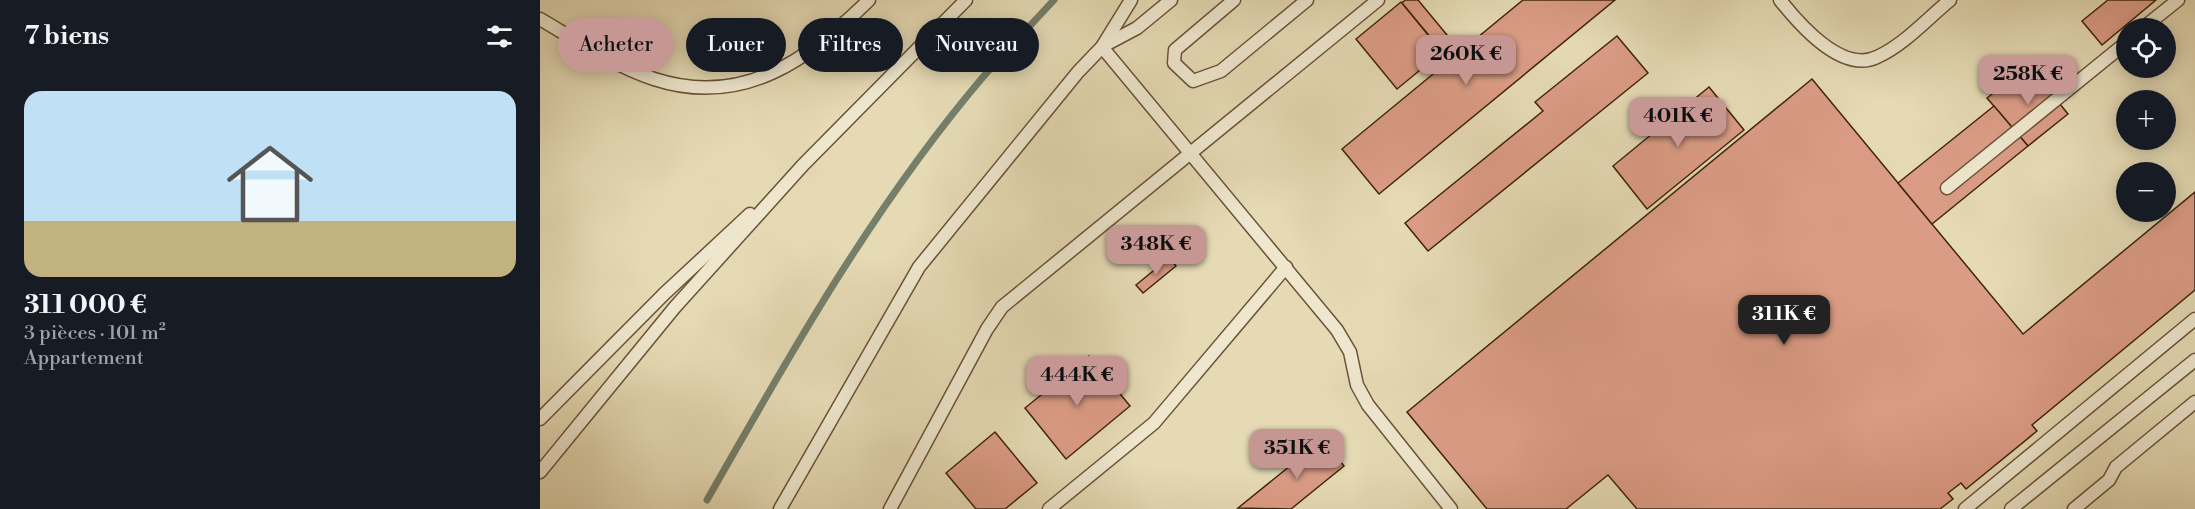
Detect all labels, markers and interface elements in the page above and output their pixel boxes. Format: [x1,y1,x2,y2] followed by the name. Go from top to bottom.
[558,18,674,72] chip: Acheter
[686,18,786,72] chip: Louer
[798,18,903,72] chip: Filtres
[915,18,1039,72] chip: Nouveau
[2116,18,2176,222] map controls
[2116,18,2176,78] button: locate
[24,20,109,52] text: 7 biens
[483,20,516,53] icon: filters
[1417,35,1515,86] pin: 260K €
[1430,42,1502,67] text: 260K €
[1979,55,2077,106] pin: 258K €
[1993,62,2063,87] text: 258K €
[2116,90,2176,150] button: +
[1629,97,1727,148] pin: 401K €
[1643,104,1713,129] text: 401K €
[216,130,324,238] icon: home
[2116,162,2176,222] button: −
[1107,225,1205,276] pin: 348K €
[1121,232,1191,257] text: 348K €
[24,289,147,321] text: 311 000 €
[1735,295,1833,346] pin: 311K €
[1752,302,1816,327] text: 311K €
[24,321,166,346] text: 3 pièces · 101 m²
[24,346,144,371] text: Appartement
[1028,356,1126,407] pin: 444K €
[1040,363,1114,388] text: 444K €
[1248,429,1346,480] pin: 351K €
[1264,436,1330,461] text: 351K €

